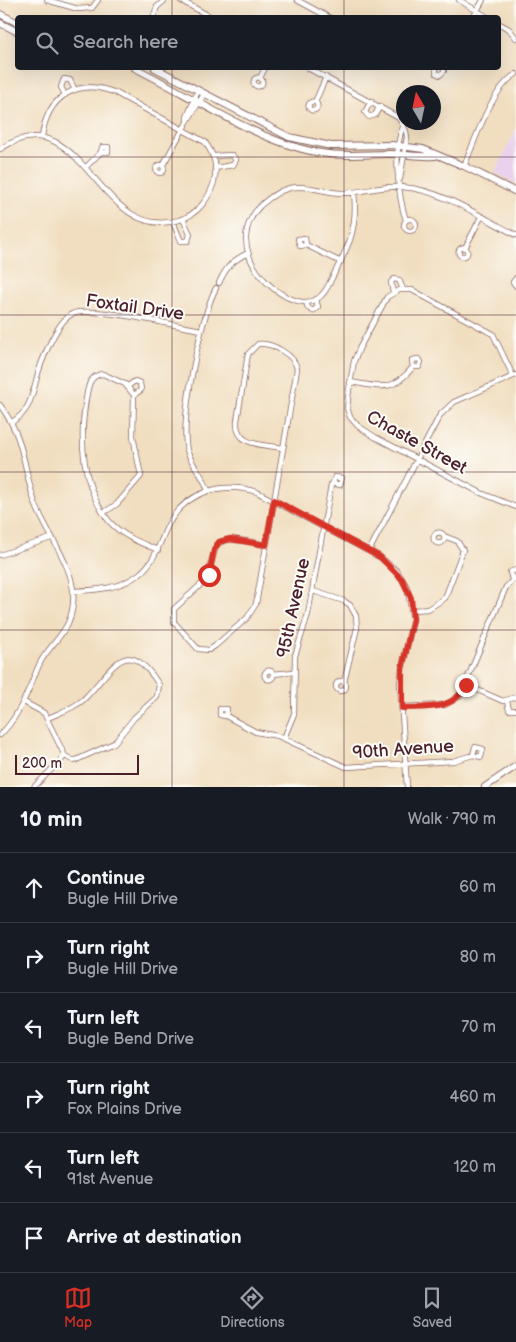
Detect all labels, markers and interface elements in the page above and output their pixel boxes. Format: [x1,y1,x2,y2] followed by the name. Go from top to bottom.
[15,15,501,70] search box
[33,29,61,57] icon: search
[73,31,178,54] text: Search here
[396,85,441,130] north arrow
[85,290,186,325] street label: Foxtail Drive
[363,406,471,479] street label: Chaste Street
[273,556,314,660] street label: 95th Avenue
[198,564,221,587] route start
[455,674,478,697] route end
[352,735,455,764] street label: 90th Avenue
[15,752,139,775] scale bar
[22,755,62,772] text: 200 m
[20,807,82,832] text: 10 min
[408,810,496,829] text: Walk · 790 m
[67,867,145,890] text: Continue
[20,874,48,902] icon: ahead
[459,878,496,897] text: 60 m
[67,890,178,909] text: Bugle Hill Drive
[67,937,150,960] text: Turn right
[20,944,48,972] icon: right
[460,948,496,967] text: 80 m
[67,960,178,979] text: Bugle Hill Drive
[67,1007,139,1030] text: Turn left
[20,1014,48,1042] icon: left
[461,1018,496,1037] text: 70 m
[67,1030,194,1049] text: Bugle Bend Drive
[67,1077,150,1100] text: Turn right
[20,1084,48,1112] icon: right
[450,1088,496,1107] text: 460 m
[67,1100,182,1119] text: Fox Plains Drive
[67,1147,139,1170] text: Turn left
[20,1154,48,1182] icon: left
[453,1158,496,1177] text: 120 m
[67,1170,153,1189] text: 91st Avenue
[20,1224,48,1252] icon: arrive
[67,1226,242,1249] text: Arrive at destination
[64,1284,92,1331] tab: Map
[220,1284,285,1331] tab: Directions
[413,1284,452,1331] tab: Saved

